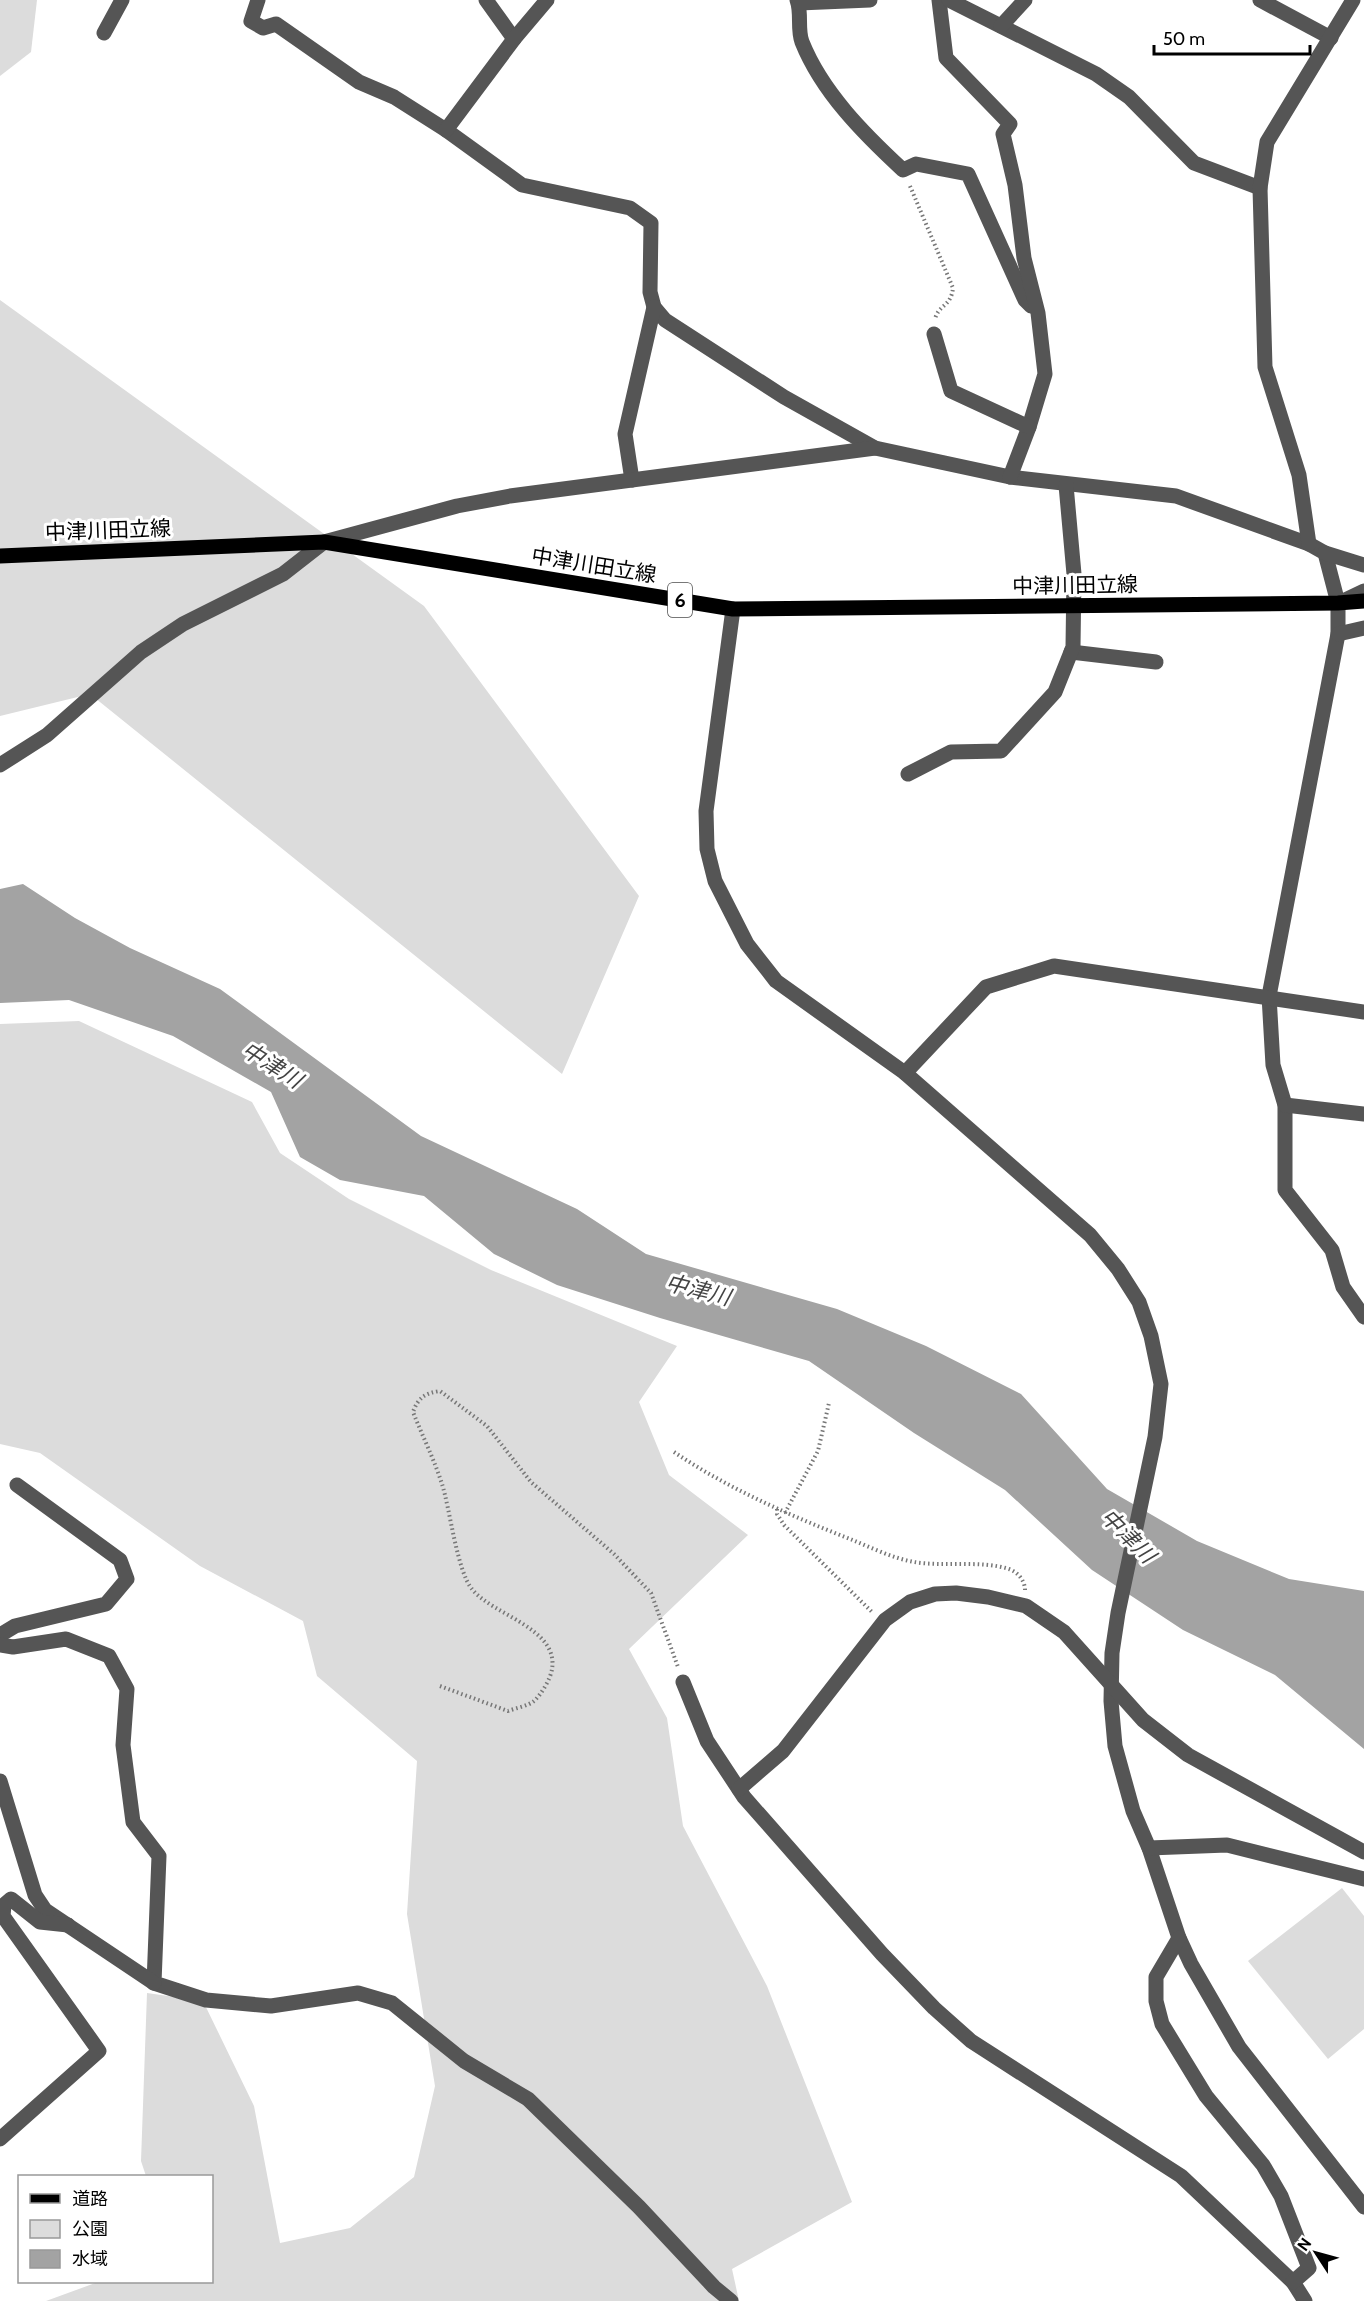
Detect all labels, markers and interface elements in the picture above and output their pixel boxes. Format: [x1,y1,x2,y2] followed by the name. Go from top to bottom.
[1154,18,1310,56] scale bar
[1163,28,1205,50] text: 50 m
[45,515,171,545] street label: 中津川田立線
[530,543,658,587] street label: 中津川田立線
[1012,571,1138,599] street label: 中津川田立線
[668,583,692,617] road number: 6
[237,1036,309,1095] water label: 中津川
[663,1269,735,1312] water label: 中津川
[1095,1503,1162,1570] water label: 中津川
[18,2175,213,2283] legend
[72,2188,108,2210] text: 道路
[72,2218,108,2240] text: 公園
[1286,2223,1346,2283] north arrow
[1293,2234,1315,2255] text: N
[72,2248,108,2270] text: 水域

